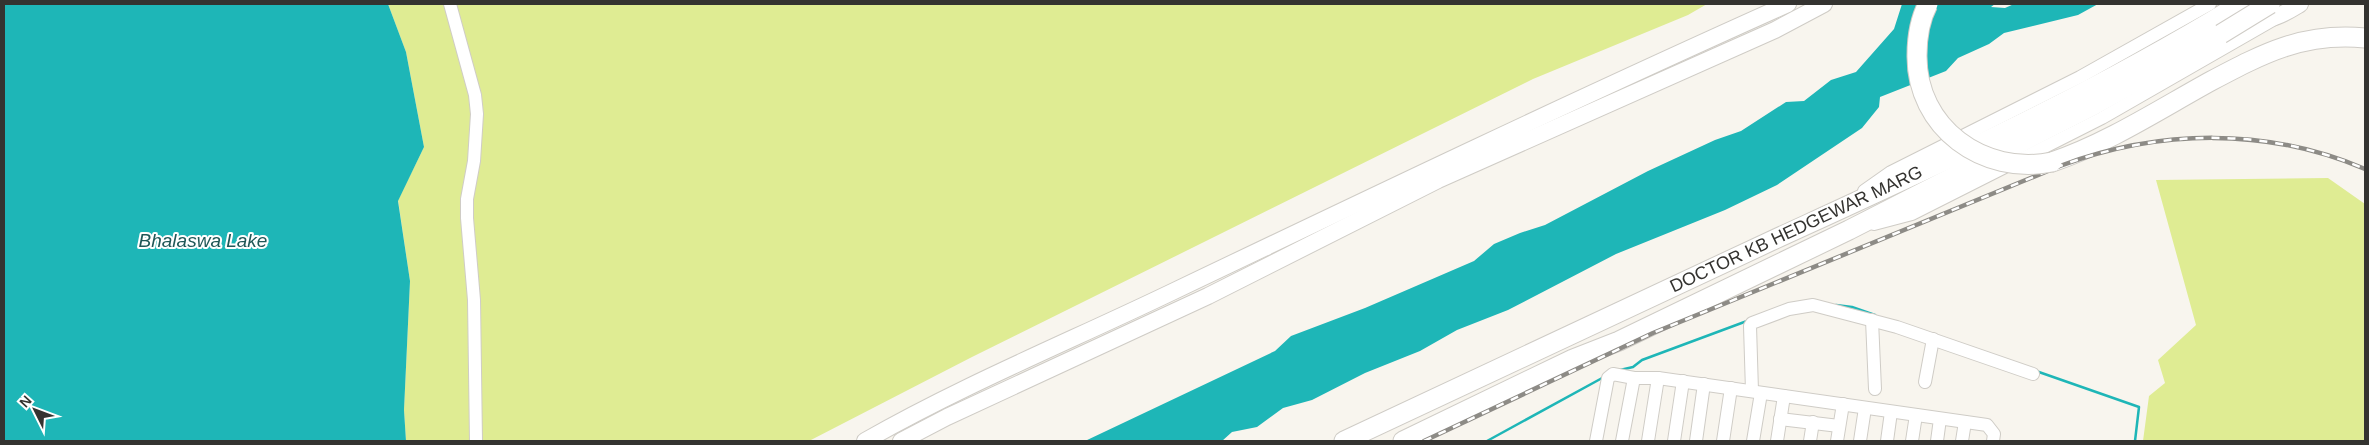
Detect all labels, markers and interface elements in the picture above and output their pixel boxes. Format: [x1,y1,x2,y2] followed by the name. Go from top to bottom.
[1667,162,1925,296] street label: DOCTOR KB HEDGEWAR MARG
[139,230,267,251] water label: Bhalaswa Lake
[10,385,60,435] north arrow
[16,392,35,410] text: N

